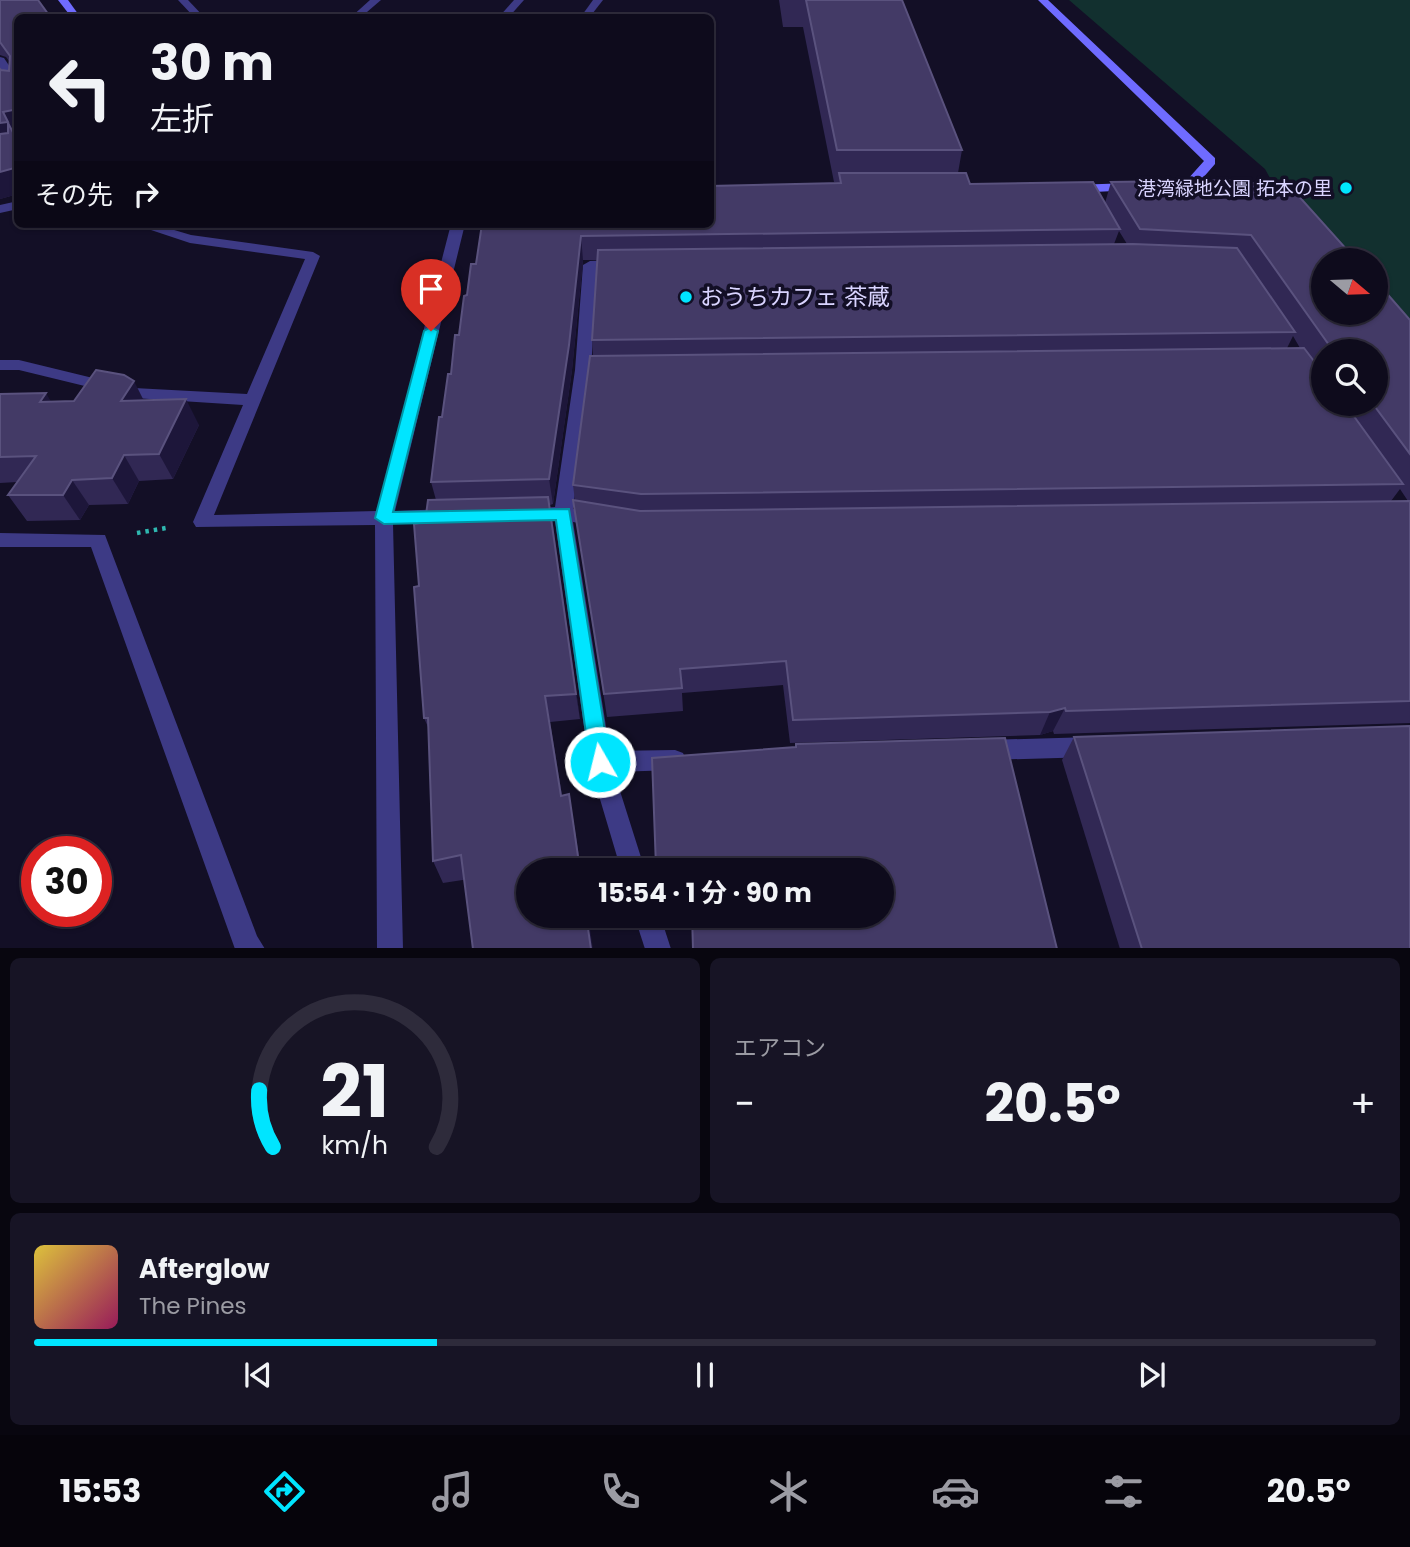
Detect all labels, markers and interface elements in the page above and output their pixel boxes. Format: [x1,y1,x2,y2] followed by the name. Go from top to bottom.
[150,29,274,97] text: 30 m
[35,42,126,133] icon: left
[150,96,214,141] text: 左折
[127,175,165,213] icon: right
[1137,175,1332,202] place label: 港湾緑地公園 拓本の里
[35,177,113,213] text: その先
[1338,180,1354,196] marker: 港湾緑地公園 拓本の里
[1311,248,1388,326] north arrow
[1311,248,1388,416] map controls
[401,259,461,331] pin
[412,270,450,308] icon: arrive
[700,281,890,313] place label: おうちカフェ 茶蔵
[678,289,694,305] marker: おうちカフェ 茶蔵
[1311,339,1388,416] button: search
[563,725,637,799] position arrow
[21,836,112,927] speed limit sign: 30
[598,875,812,911] text: 15:54 · 1 分 · 90 m
[734,1032,826,1064] text: エアコン
[321,1041,389,1142] text: 21
[984,1067,1121,1140] text: 20.5°
[734,1077,755,1130] text: −
[1350,1077,1376,1130] text: +
[322,1127,388,1162] text: km/h
[139,1251,270,1287] text: Afterglow
[139,1290,247,1322] text: The Pines
[239,1356,277,1394] icon: previous
[686,1356,724,1394] icon: pause
[1133,1356,1171,1394] icon: next
[260,1467,309,1516] icon: directions
[428,1467,477,1516] icon: music
[596,1467,645,1516] icon: phone
[764,1467,813,1516] icon: climate
[931,1467,980,1516] icon: car
[1099,1467,1148,1516] icon: filters
[59,1468,141,1513] text: 15:53
[1267,1468,1351,1513] text: 20.5°

